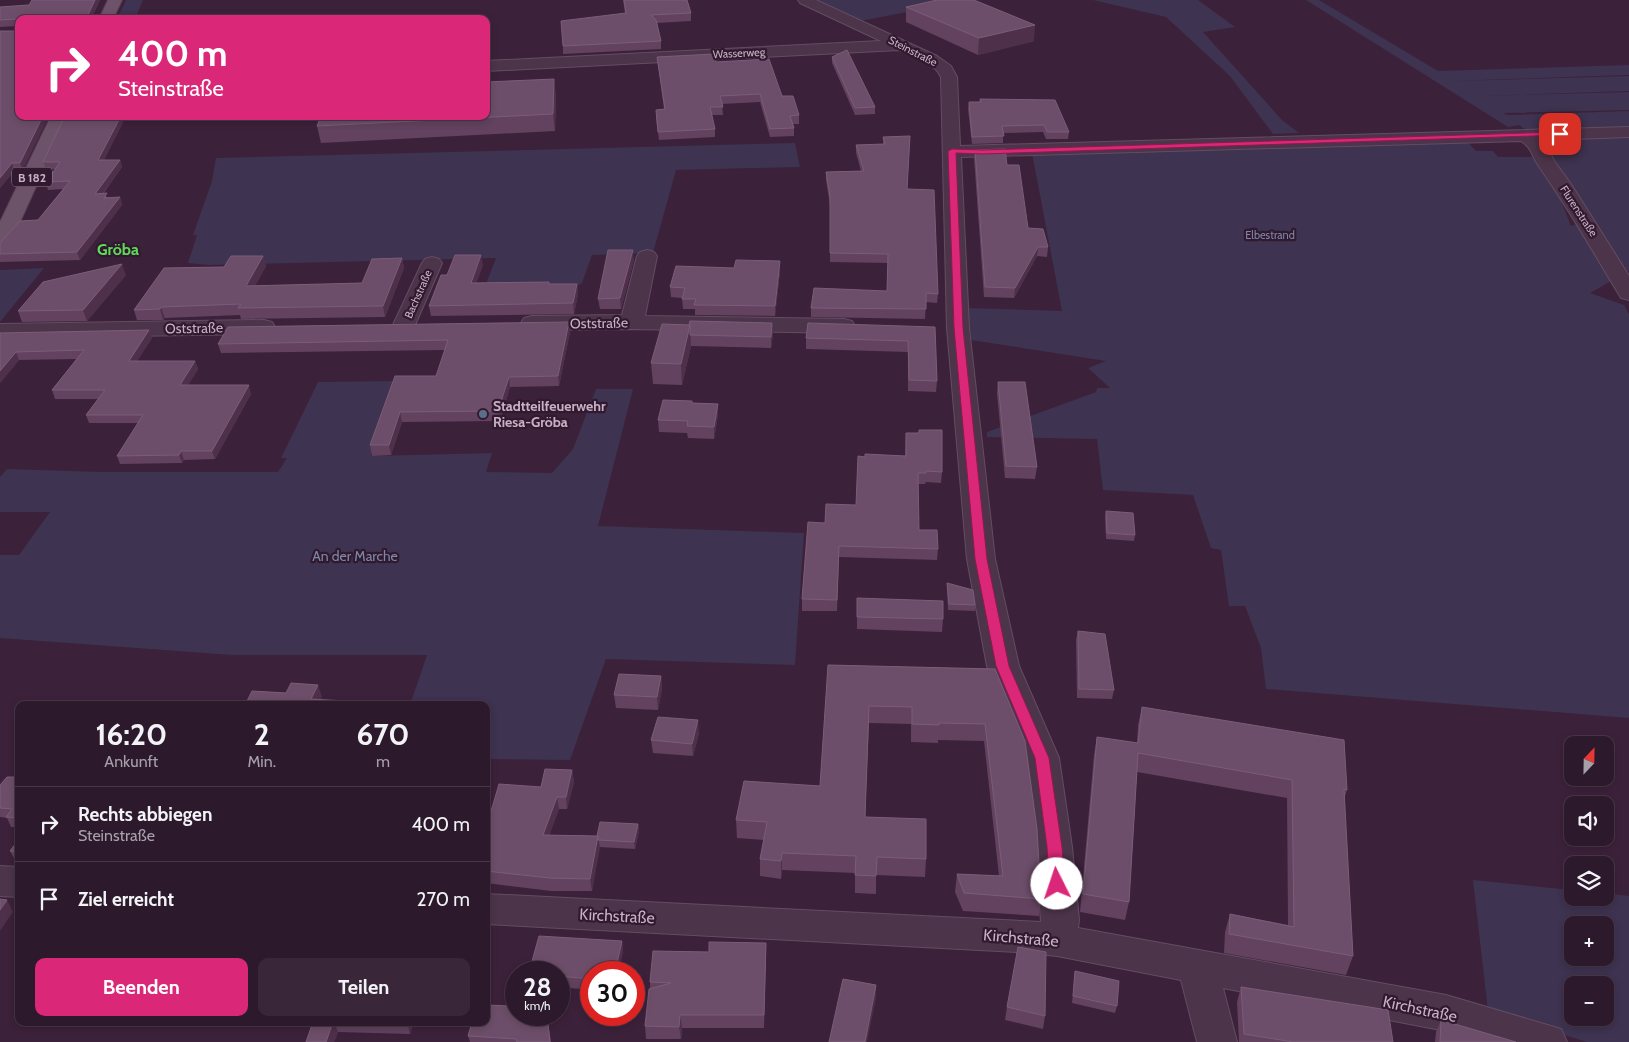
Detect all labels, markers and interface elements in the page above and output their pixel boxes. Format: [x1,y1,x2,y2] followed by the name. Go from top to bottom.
[118,32,227,75] text: 400 m
[886,33,940,69] street label: Steinstraße
[35,35,100,100] icon: right
[712,45,766,61] street label: Wasserweg
[118,75,224,102] text: Steinstraße
[1539,113,1581,155] pin
[1546,120,1574,148] icon: arrive
[12,168,52,186] road number: B 182
[1557,183,1601,239] street label: Flurenstraße
[1245,228,1295,242] park label: Elbestrand
[97,240,139,259] district label: Gröba
[401,267,435,320] street label: Bachstraße
[570,313,628,333] street label: Oststraße
[165,318,223,338] street label: Oststraße
[493,397,606,431] place label: Stadtteilfeuerwehr Riesa-Gröba
[477,408,489,420] marker: Stadtteilfeuerwehr Riesa-Gröba
[312,547,398,565] park label: An der Marche
[95,716,167,753] text: 16:20
[254,716,270,753] text: 2
[356,716,410,753] text: 670
[1564,736,1614,786] north arrow
[1564,736,1614,1026] map controls
[104,752,158,771] text: Ankunft
[248,752,276,771] text: Min.
[376,752,390,771] text: m
[1564,796,1614,846] button: sound
[78,803,212,826] text: Rechts abbiegen
[35,810,63,838] icon: right
[412,813,470,836] text: 400 m
[78,826,155,845] text: Steinstraße
[1564,856,1614,906] button: layers
[1030,857,1082,909] position arrow
[35,885,63,913] icon: arrive
[78,888,174,911] text: Ziel erreicht
[416,888,470,911] text: 270 m
[579,905,655,927] street label: Kirchstraße
[1564,916,1614,966] button: +
[983,925,1059,951] street label: Kirchstraße
[35,958,248,1016] button: Beenden
[258,958,470,1016] button: Teilen
[580,961,645,1026] speed limit sign: 30
[523,972,552,1002] text: 28
[1564,976,1614,1026] button: −
[1381,992,1459,1026] street label: Kirchstraße
[524,998,551,1013] text: km/h

